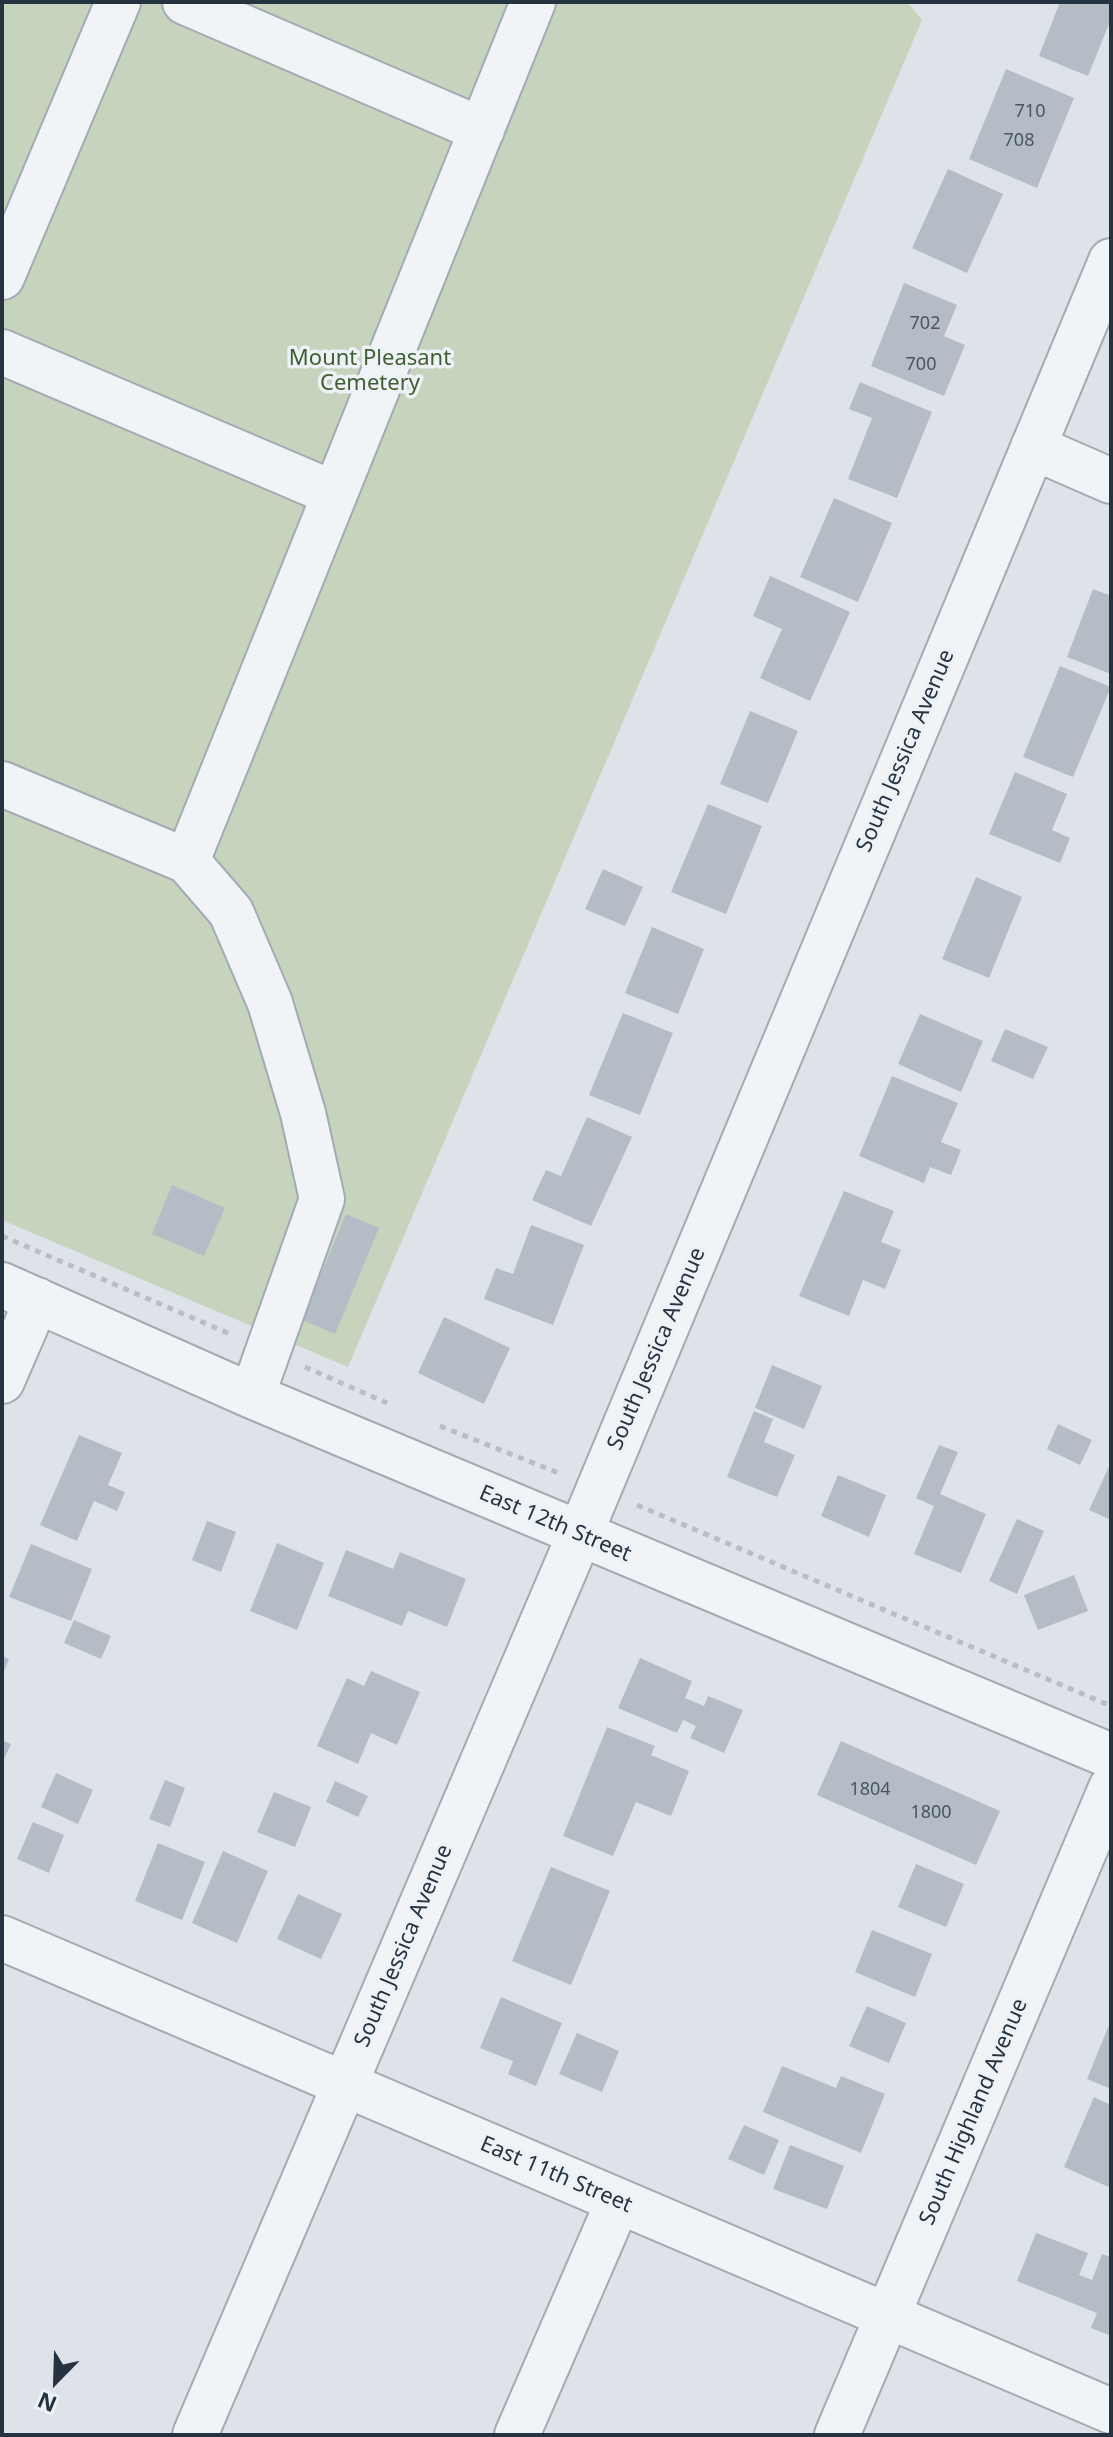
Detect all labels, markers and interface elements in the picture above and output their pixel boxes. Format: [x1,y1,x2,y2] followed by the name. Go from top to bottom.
[1015,101,1045,123] house number: 710
[1004,130,1034,152] house number: 708
[910,313,940,335] house number: 702
[289,346,451,398] park label: Mount Pleasant Cemetery
[906,354,936,376] house number: 700
[851,646,961,856] street label: South Jessica Avenue
[602,1244,712,1454] street label: South Jessica Avenue
[475,1480,635,1568] street label: East 12th Street
[849,1779,891,1801] house number: 1804
[910,1802,952,1824] house number: 1800
[349,1841,459,2051] street label: South Jessica Avenue
[914,1995,1034,2229] street label: South Highland Avenue
[476,2131,636,2219] street label: East 11th Street
[16,2341,96,2421] north arrow
[33,2386,61,2420] text: N

